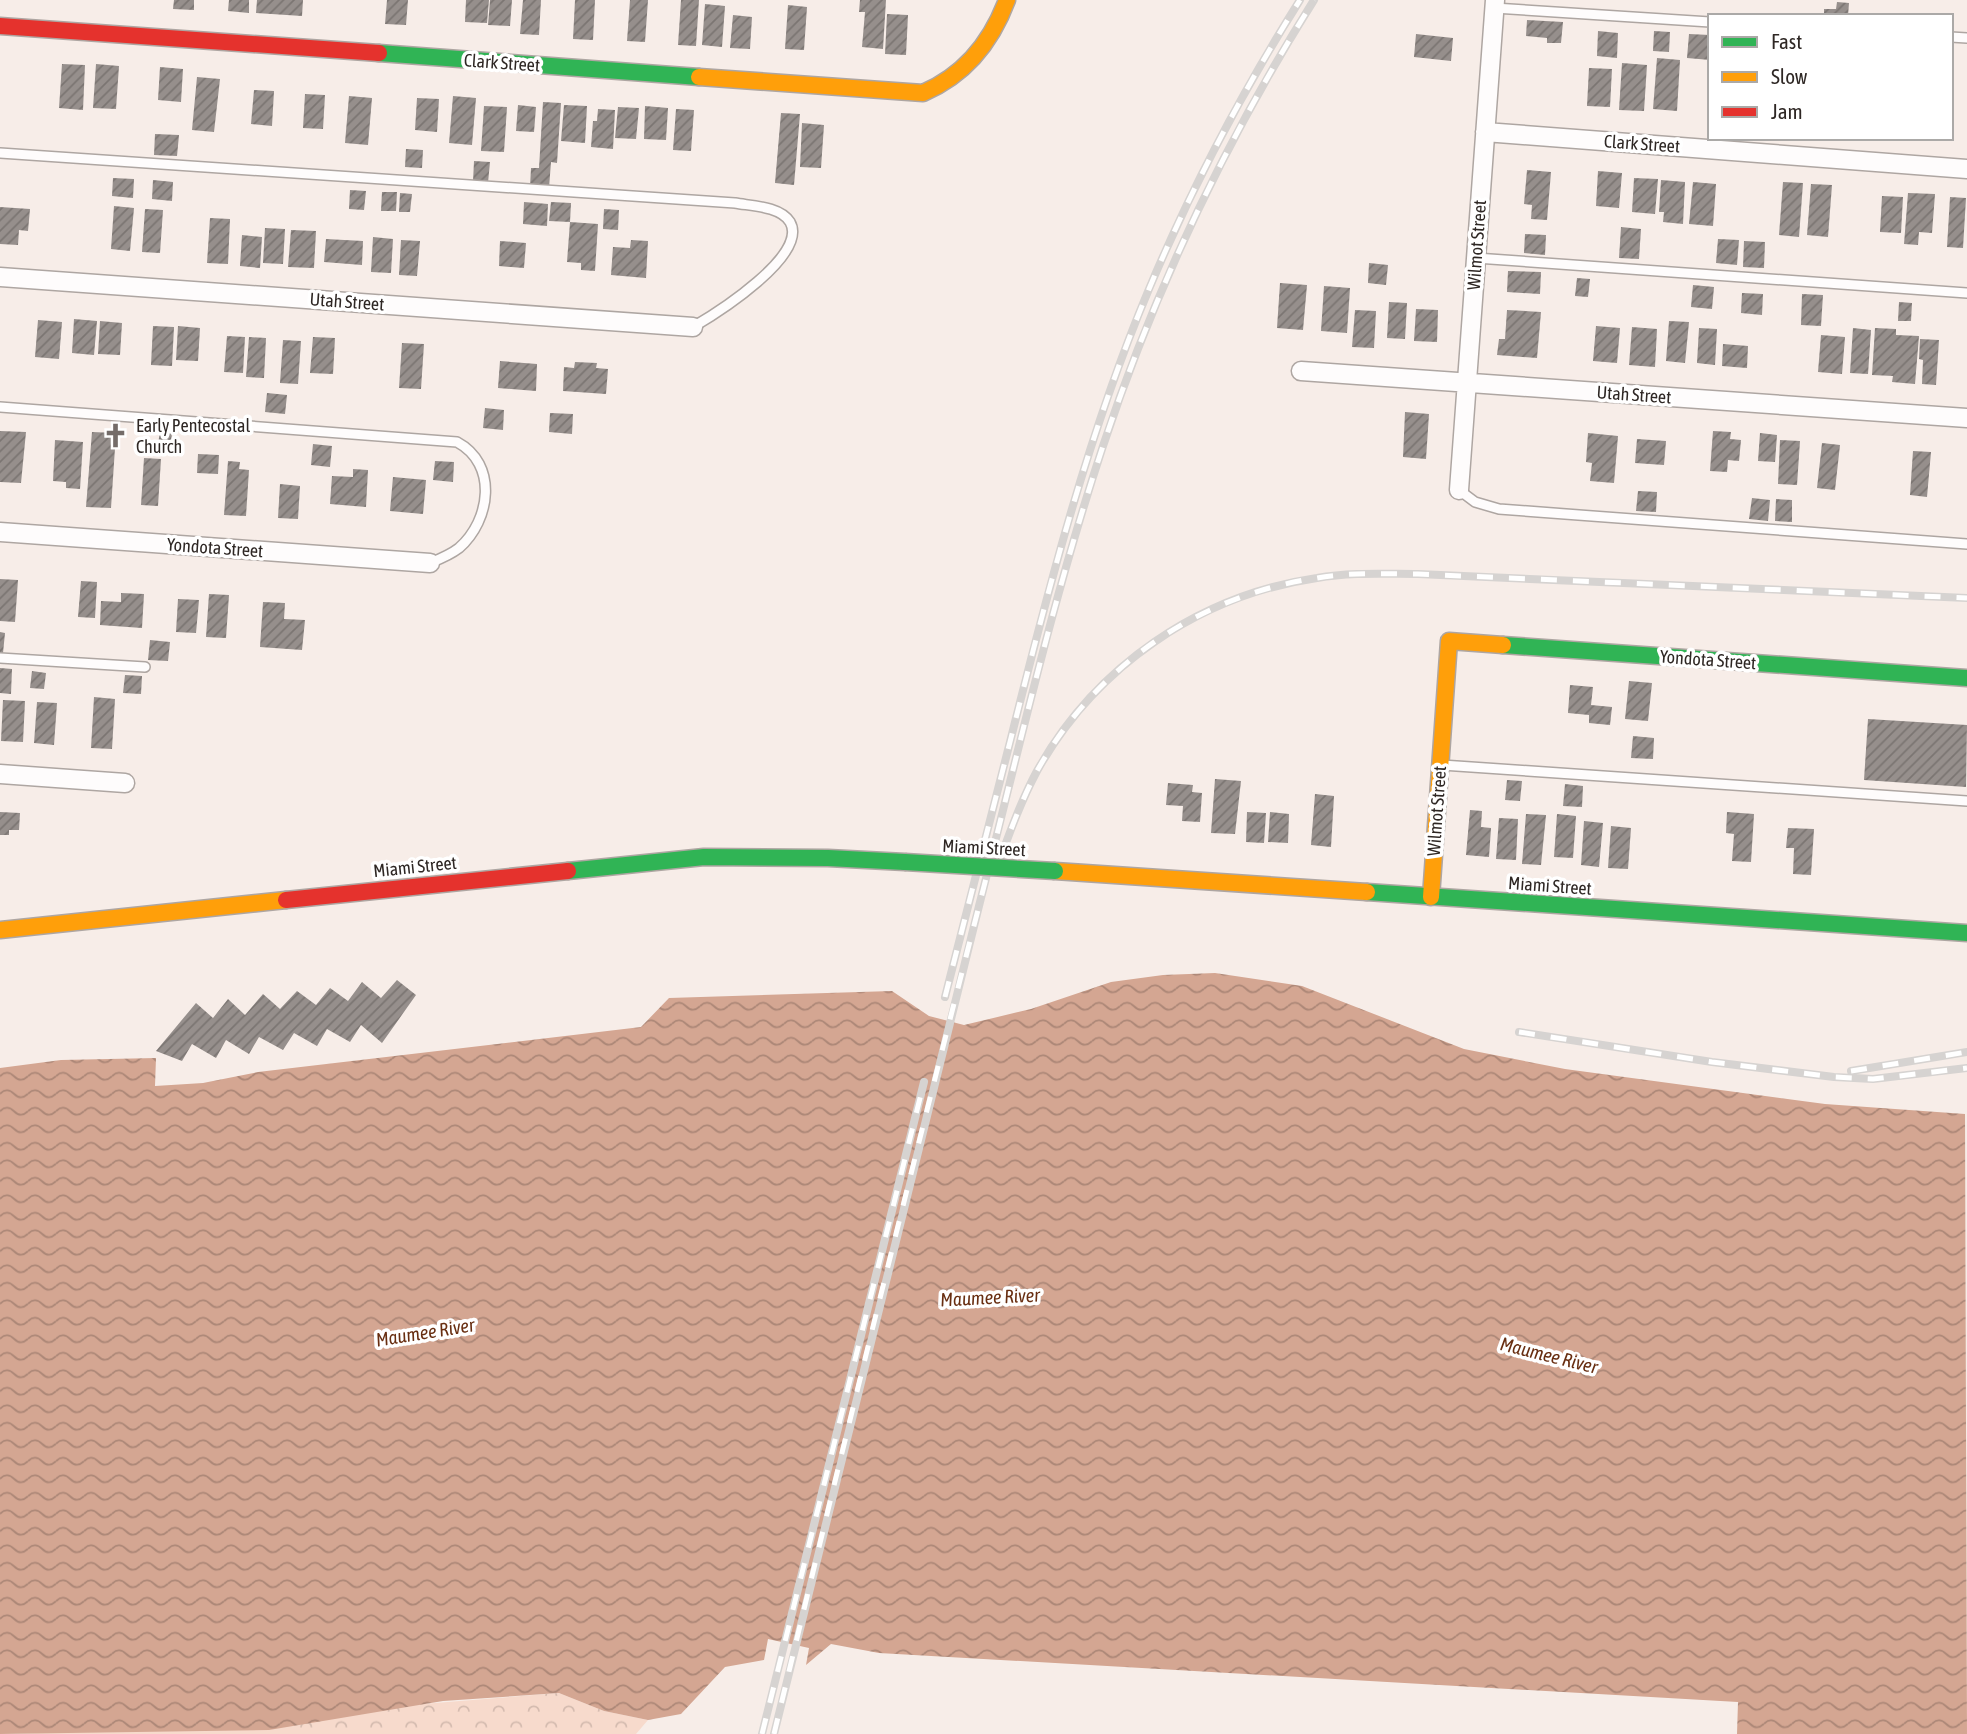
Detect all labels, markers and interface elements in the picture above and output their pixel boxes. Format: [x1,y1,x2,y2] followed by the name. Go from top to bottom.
[1708,14,1953,140] legend
[1771,29,1802,53] text: Fast
[463,49,541,76] street label: Clark Street
[1771,64,1808,88] text: Slow
[1771,99,1803,123] text: Jam
[1603,130,1681,157] street label: Clark Street
[1463,199,1490,291] street label: Wilmot Street
[309,288,385,315] street label: Utah Street
[1596,381,1672,408] street label: Utah Street
[136,415,250,457] place label: Early Pentecostal Church
[102,422,130,450] church icon: Early Pentecostal Church
[166,534,264,561] street label: Yondota Street
[1659,646,1757,673] street label: Yondota Street
[1423,765,1450,857] street label: Wilmot Street
[942,835,1026,860] street label: Miami Street
[372,852,458,881] street label: Miami Street
[1508,872,1592,899] street label: Miami Street
[940,1283,1042,1311] water label: Maumee River
[374,1313,477,1351] water label: Maumee River
[1498,1332,1601,1378] water label: Maumee River

